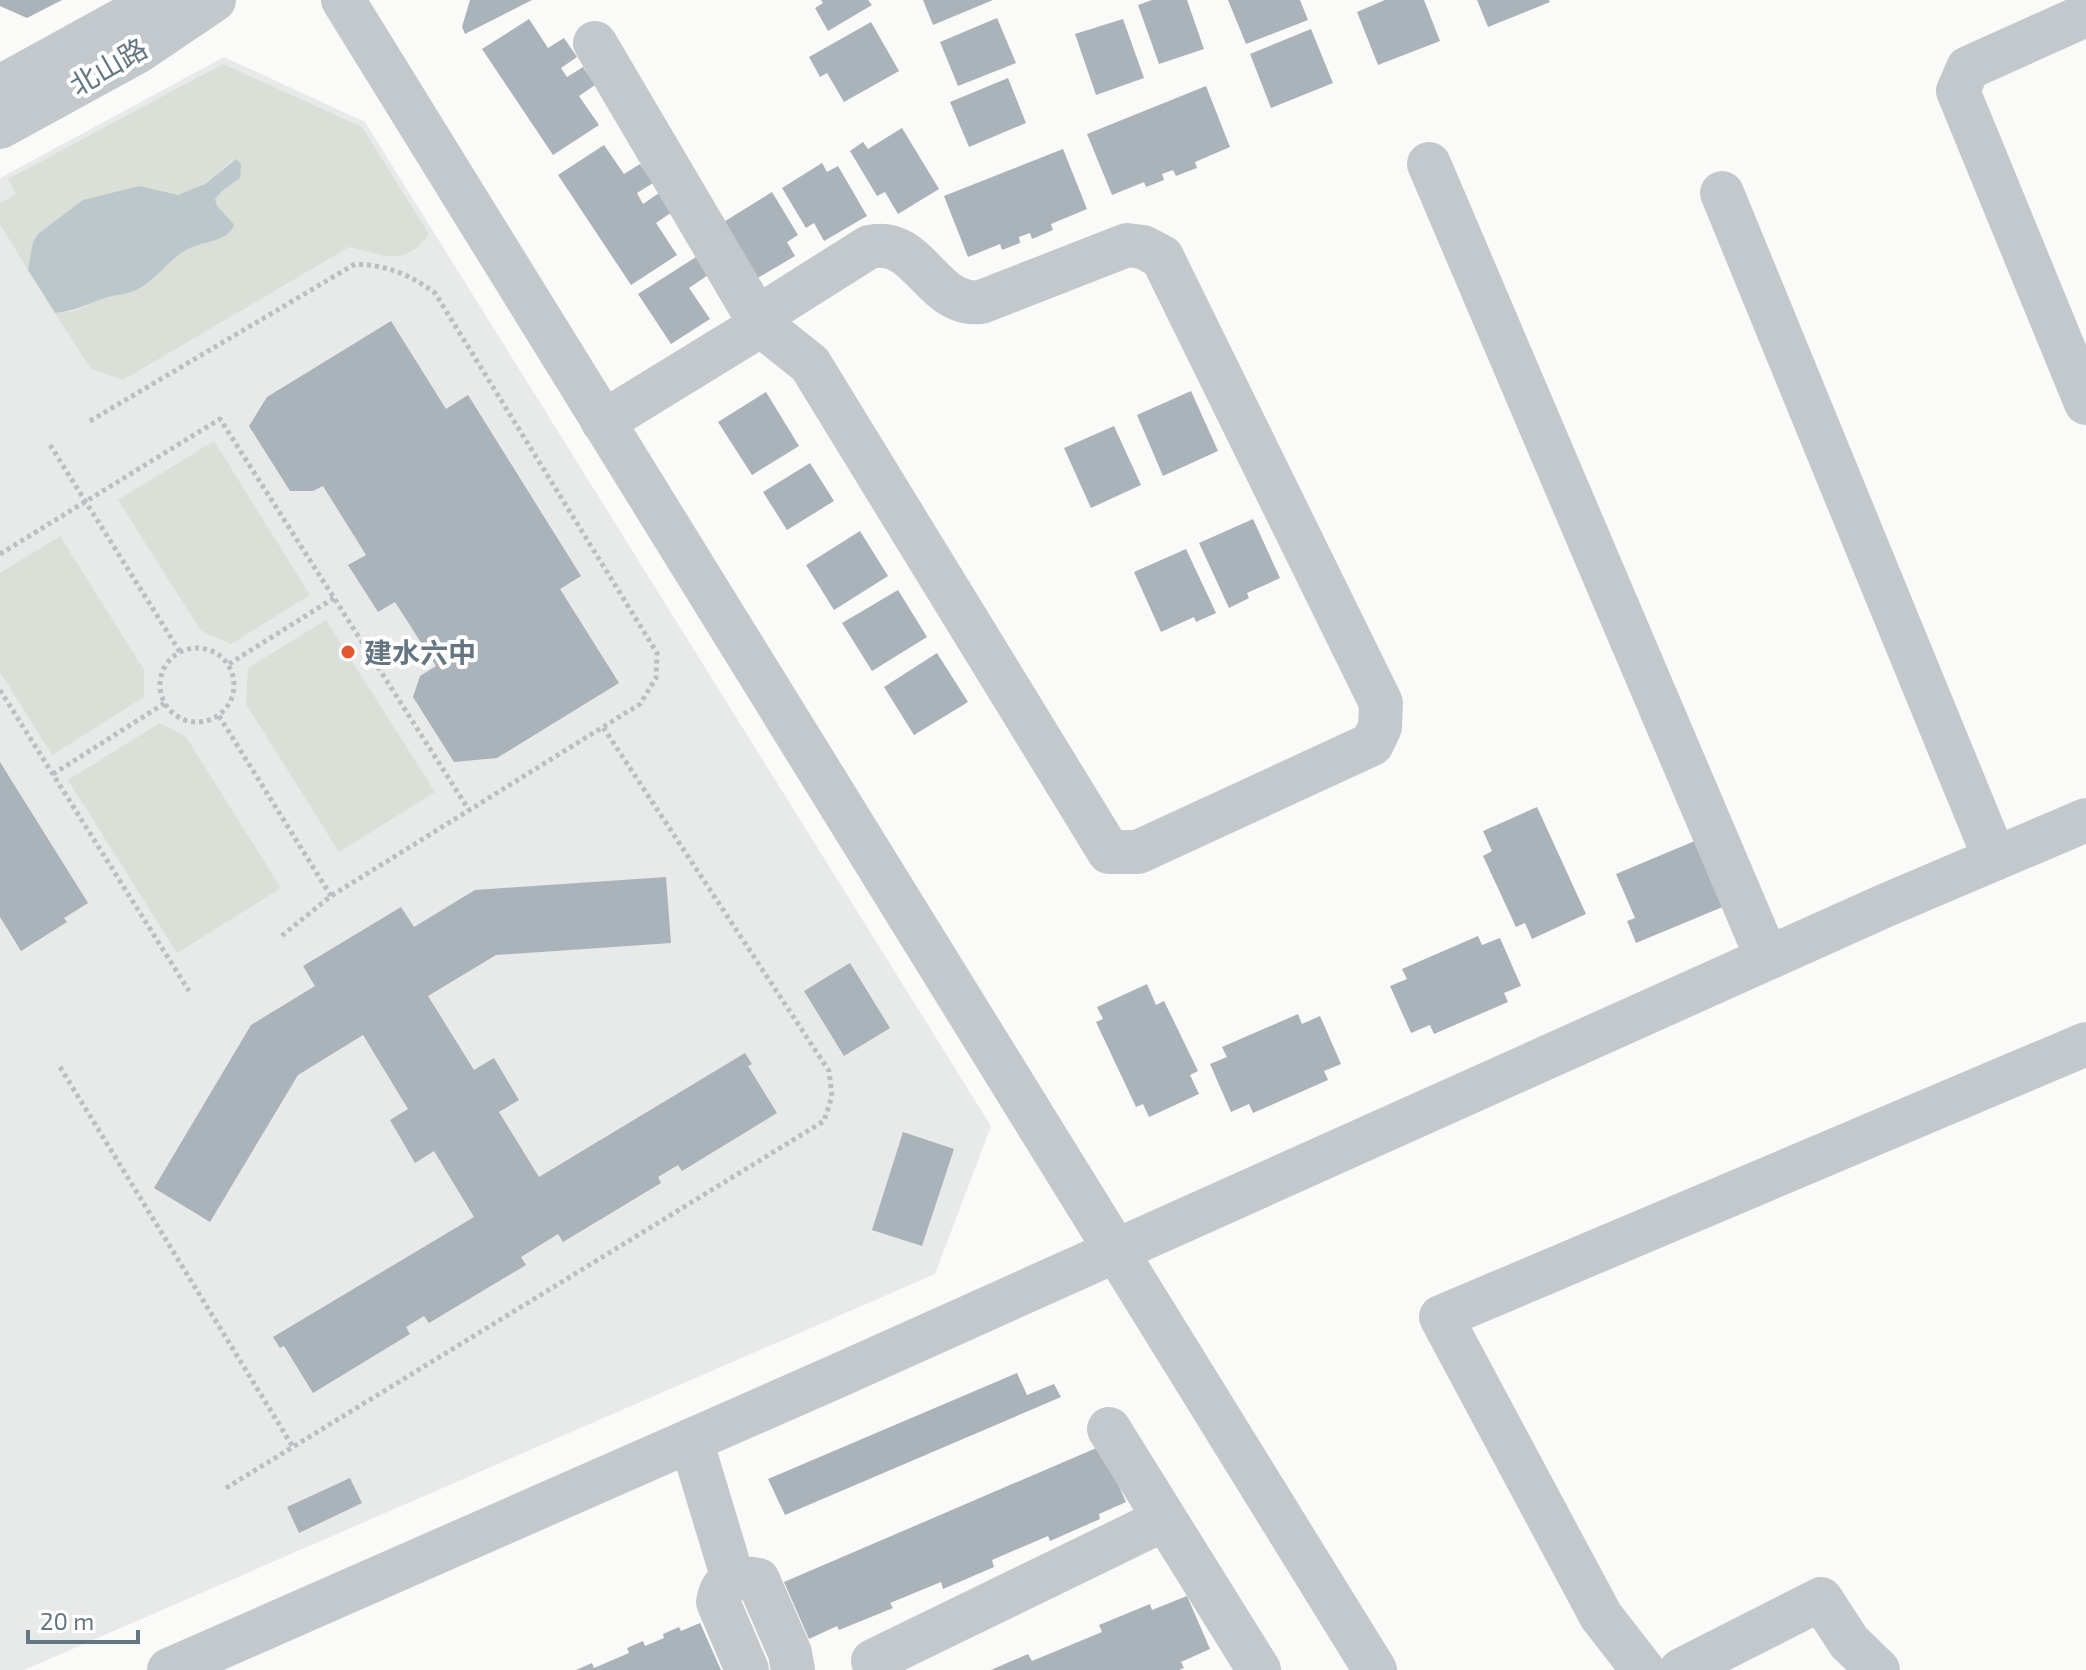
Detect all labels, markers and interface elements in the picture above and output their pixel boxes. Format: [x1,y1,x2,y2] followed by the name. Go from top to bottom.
[63,30,153,102] street label: 北山路
[364,635,476,669] place label: 建水六中
[339,643,357,661] marker: 建水六中
[28,1594,138,1644] scale bar
[40,1606,94,1635] text: 20 m

